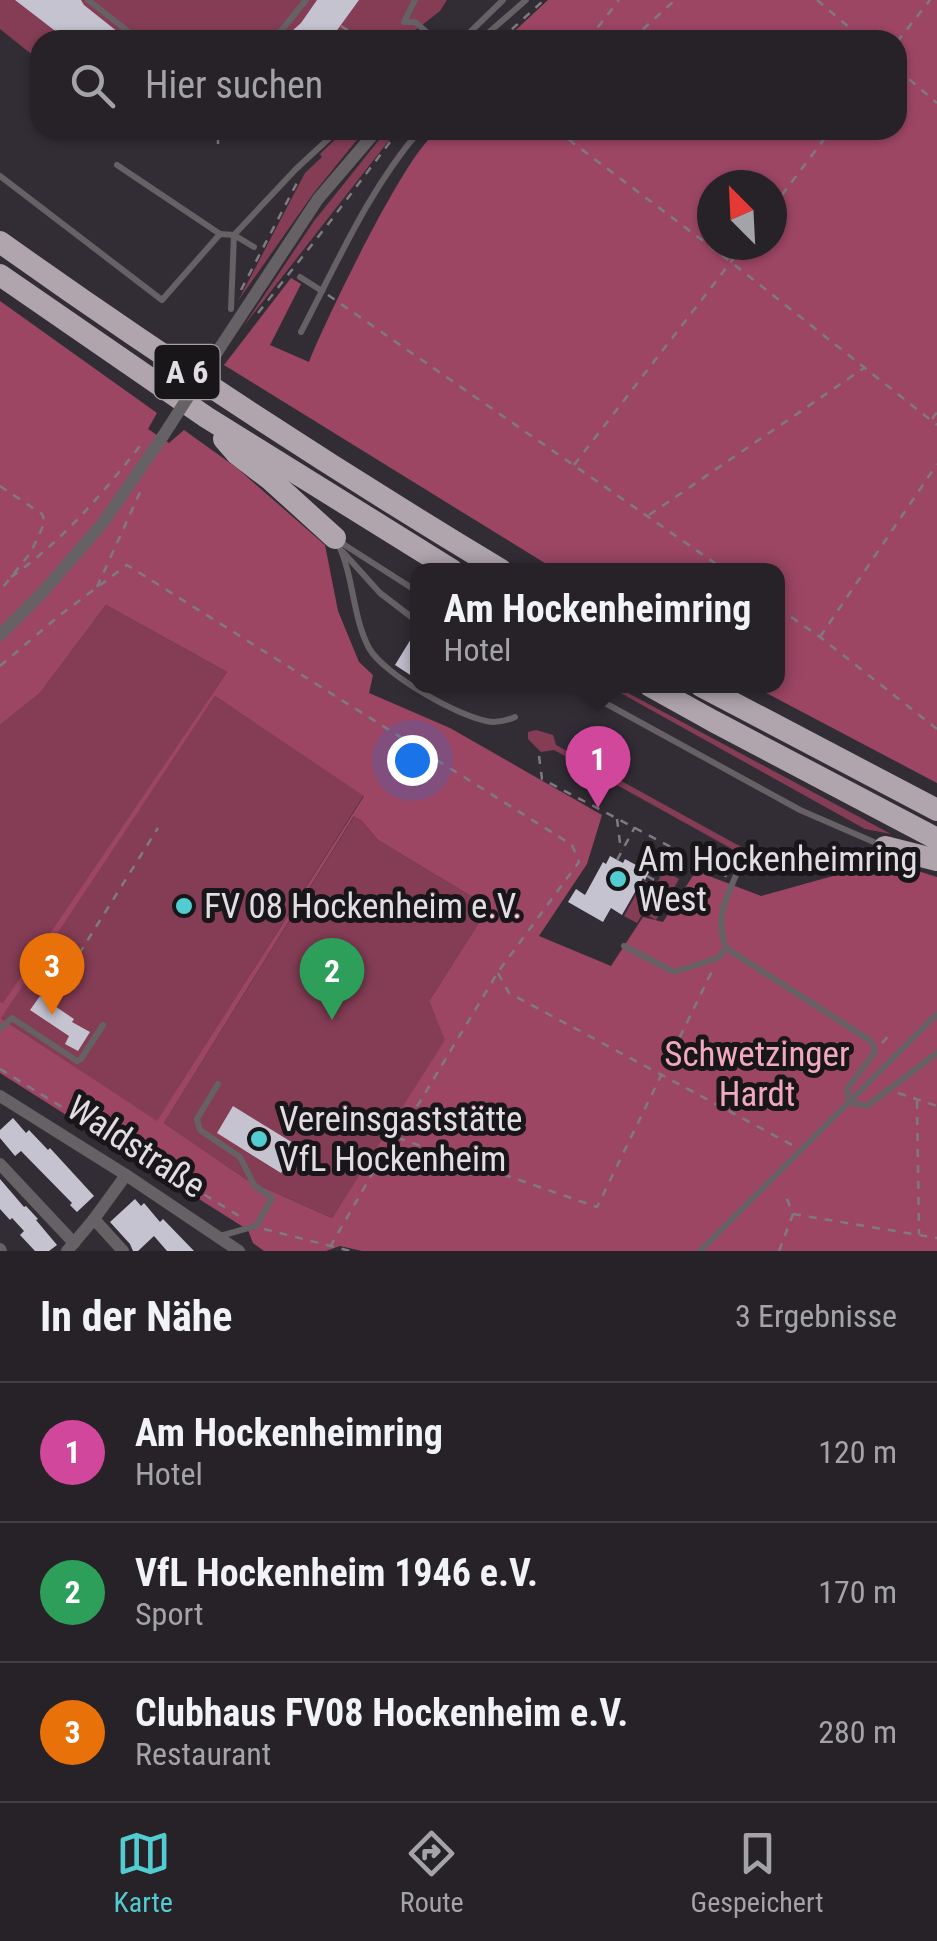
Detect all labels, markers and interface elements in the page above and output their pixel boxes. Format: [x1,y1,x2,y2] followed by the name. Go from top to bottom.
[30,30,907,140] search box
[65,58,120,113] icon: search
[145,63,323,107] text: Hier suchen
[697,170,787,260] north arrow
[154,345,220,399] road number: A 6
[410,563,785,693] popup
[444,587,751,631] text: Am Hockenheimring
[444,631,511,669] text: Hotel
[566,726,630,808] pin: 1
[387,735,438,786] your location
[638,839,917,920] place label: Am Hockenheimring West
[607,868,629,890] marker: Am Hockenheimring West
[204,886,522,927] place label: FV 08 Hockenheim e.V.
[173,895,195,917] marker: FV 08 Hockenheim e.V.
[20,932,84,1015] pin: 3
[300,938,364,1020] pin: 2
[664,1034,850,1115] park label: Schwetzinger Hardt
[59,1087,213,1207] street label: Waldstraße
[279,1099,523,1180] place label: Vereinsgaststätte VfL Hockenheim
[248,1128,270,1150] marker: Vereinsgaststätte VfL Hockenheim
[40,1292,232,1341] text: In der Nähe
[735,1297,897,1335] text: 3 Ergebnisse
[135,1411,443,1455] text: Am Hockenheimring
[64,1433,81,1471] text: 1
[818,1433,897,1471] text: 120 m
[135,1455,203,1493] text: Hotel
[135,1551,538,1595] text: VfL Hockenheim 1946 e.V.
[64,1573,81,1611] text: 2
[818,1573,897,1611] text: 170 m
[135,1595,203,1633] text: Sport
[135,1691,628,1735] text: Clubhaus FV08 Hockenheim e.V.
[64,1713,81,1751] text: 3
[818,1713,897,1751] text: 280 m
[135,1735,271,1773] text: Restaurant
[113,1826,173,1919] tab: Karte
[400,1826,464,1919] tab: Route
[691,1826,824,1919] tab: Gespeichert

